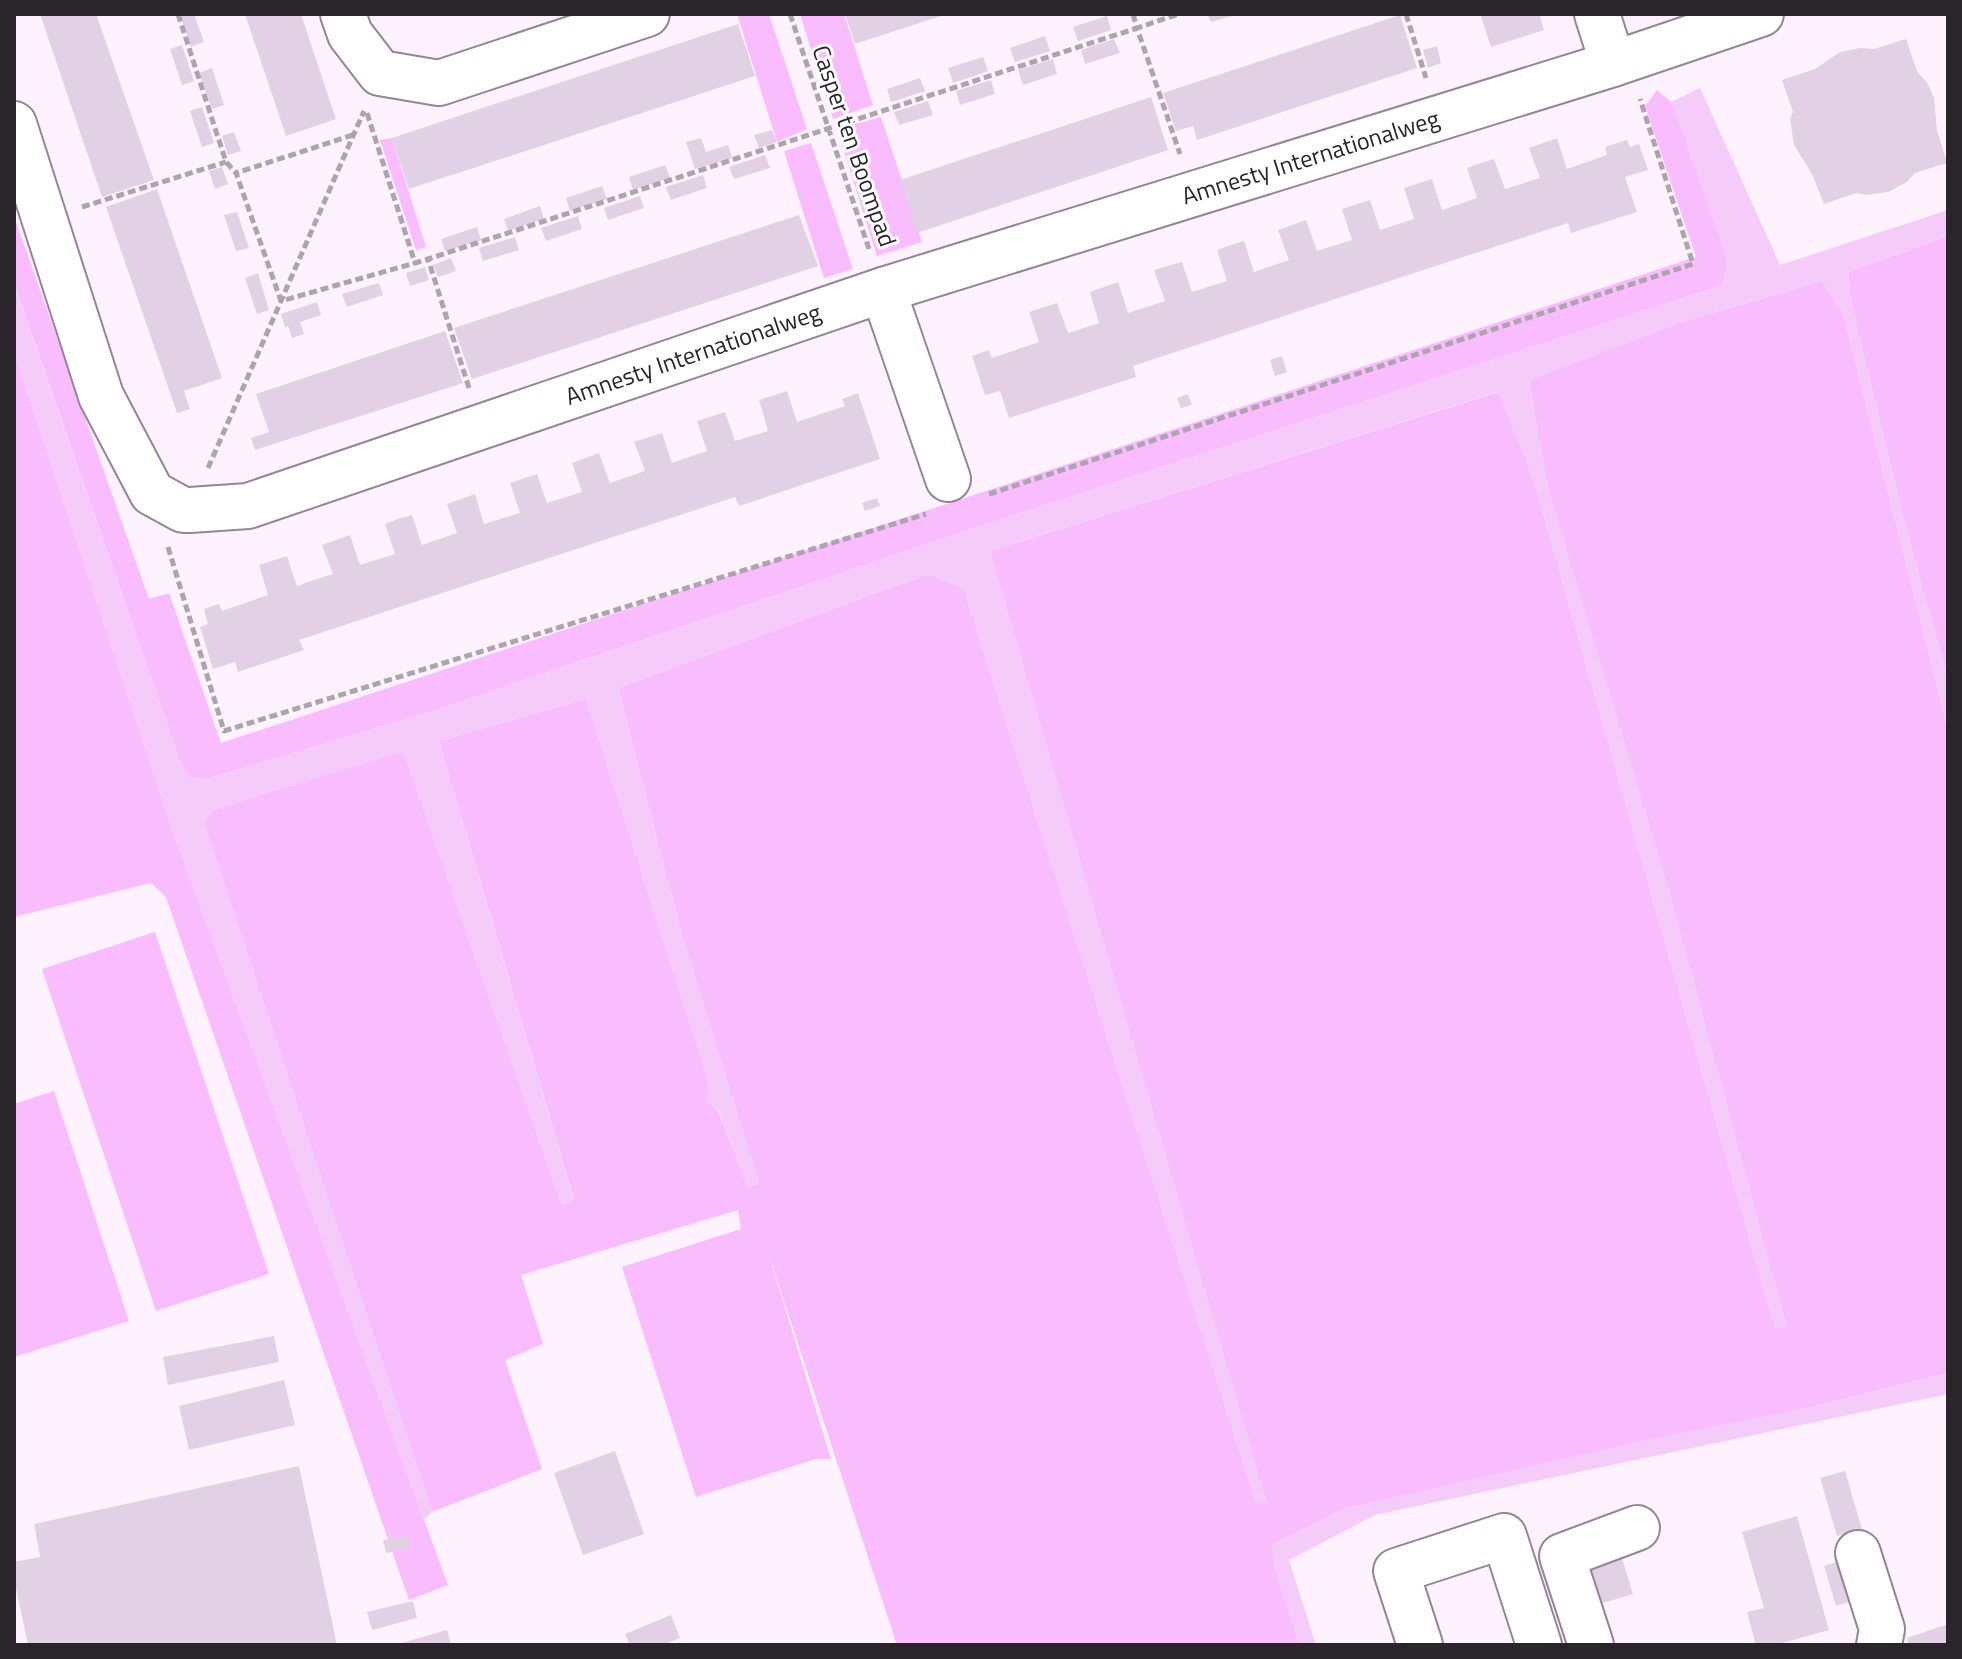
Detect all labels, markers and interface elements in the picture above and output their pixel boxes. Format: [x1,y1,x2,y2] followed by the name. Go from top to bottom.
[804,40,906,251] street label: Casper ten Boompad
[1177,100,1444,213] street label: Amnesty Internationalweg
[560,293,826,414] street label: Amnesty Internationalweg

